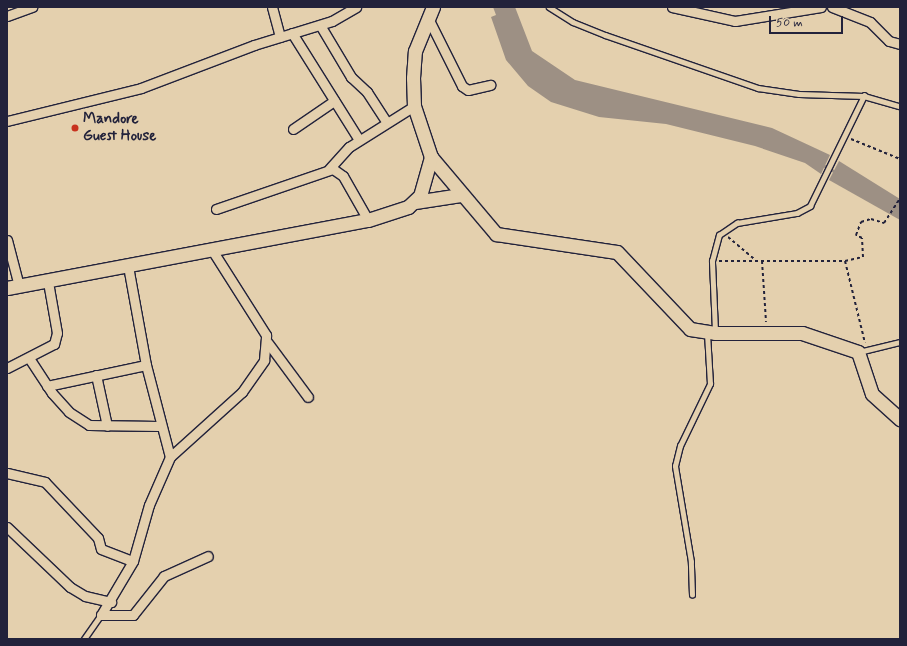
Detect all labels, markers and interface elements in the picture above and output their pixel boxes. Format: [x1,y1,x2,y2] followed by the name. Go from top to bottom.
[771,8,845,34] scale bar
[776,15,803,31] text: 50 m
[83,110,156,145] place label: Mandore Guest House
[70,123,80,133] marker: Mandore Guest House

